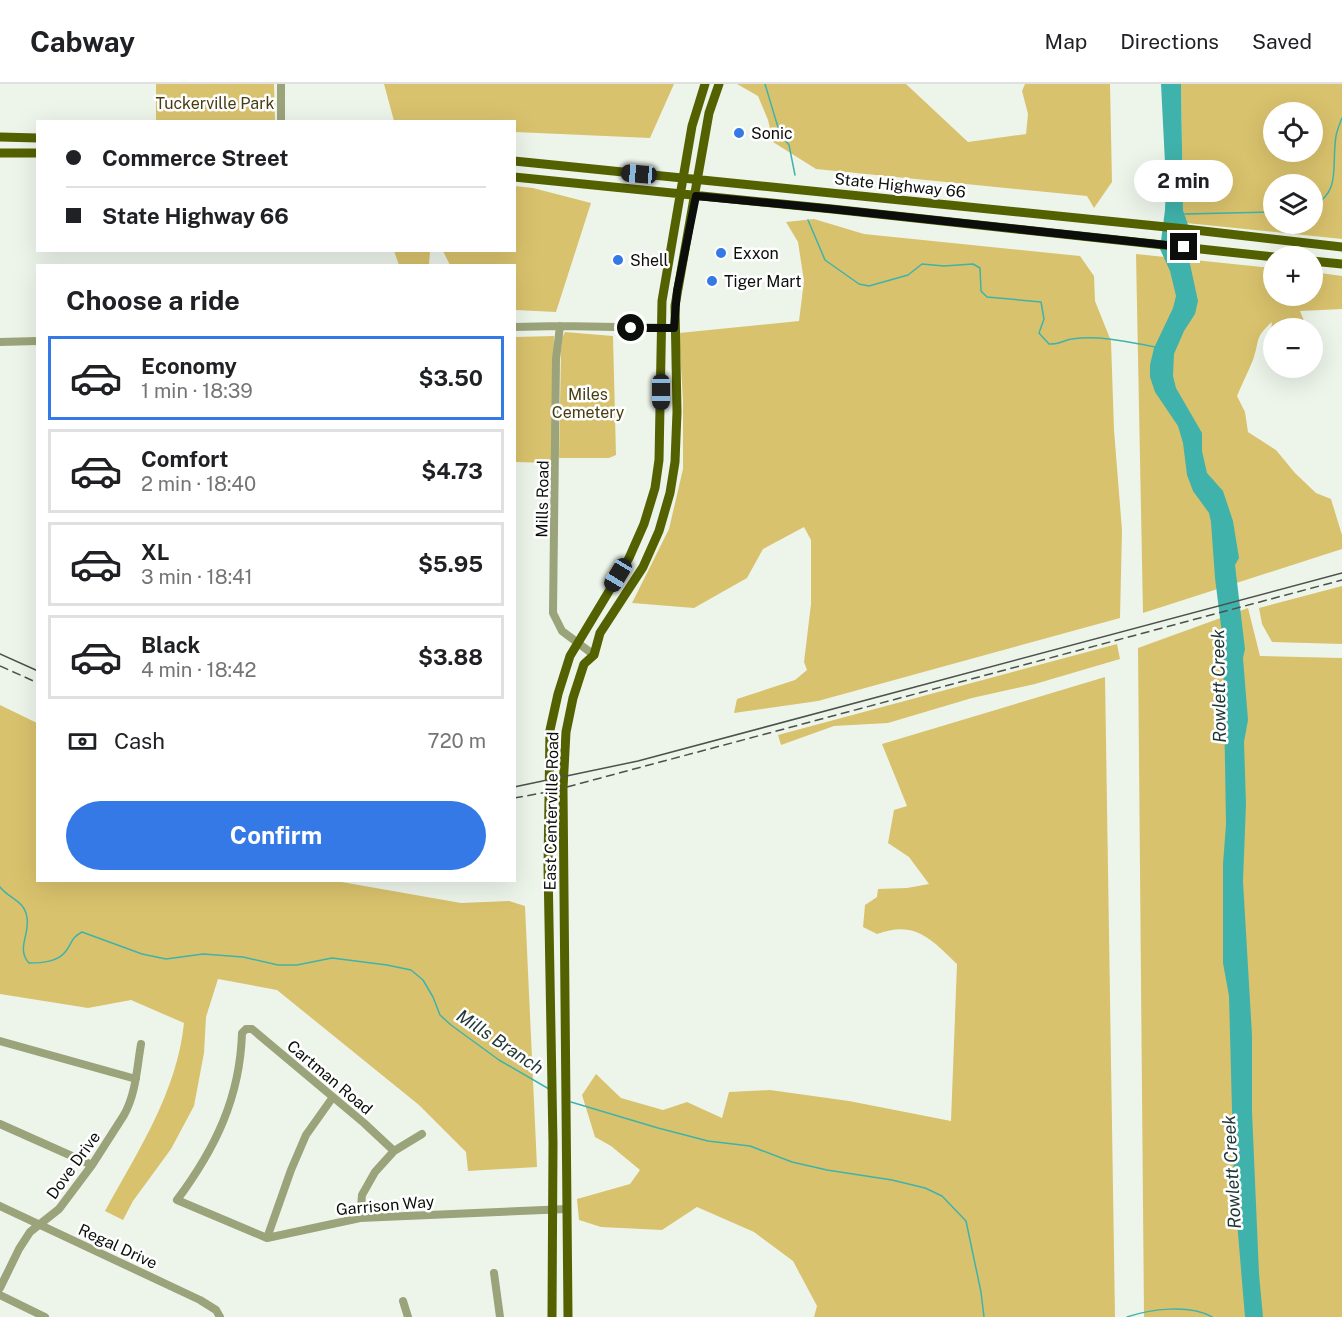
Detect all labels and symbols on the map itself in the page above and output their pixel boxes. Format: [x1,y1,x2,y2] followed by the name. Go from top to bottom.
[156,94,274,113] park label: Tuckerville Park
[751,124,793,143] place label: Sonic
[732,126,746,140] marker: Sonic
[1134,160,1234,202] callout: 2 min
[620,163,658,185] car
[833,169,967,202] street label: State Highway 66
[1170,233,1197,260] route end
[733,244,779,263] place label: Exxon
[714,246,728,260] marker: Exxon
[630,251,669,270] place label: Shell
[611,253,625,267] marker: Shell
[724,272,802,291] place label: Tiger Mart
[705,274,719,288] marker: Tiger Mart
[617,314,644,341] route start
[652,374,670,410] car
[552,385,625,422] park label: Miles Cemetery
[532,460,553,538] street label: Mills Road
[601,555,635,595] car
[1207,629,1230,743] water label: Rowlett Creek
[541,731,562,891] street label: East Centerville Road
[453,1005,548,1078] water label: Mills Branch
[283,1036,376,1119] street label: Cartman Road
[1218,1114,1245,1229] water label: Rowlett Creek
[42,1128,104,1203] street label: Dove Drive
[335,1192,435,1219] street label: Garrison Way
[75,1220,160,1273] street label: Regal Drive

